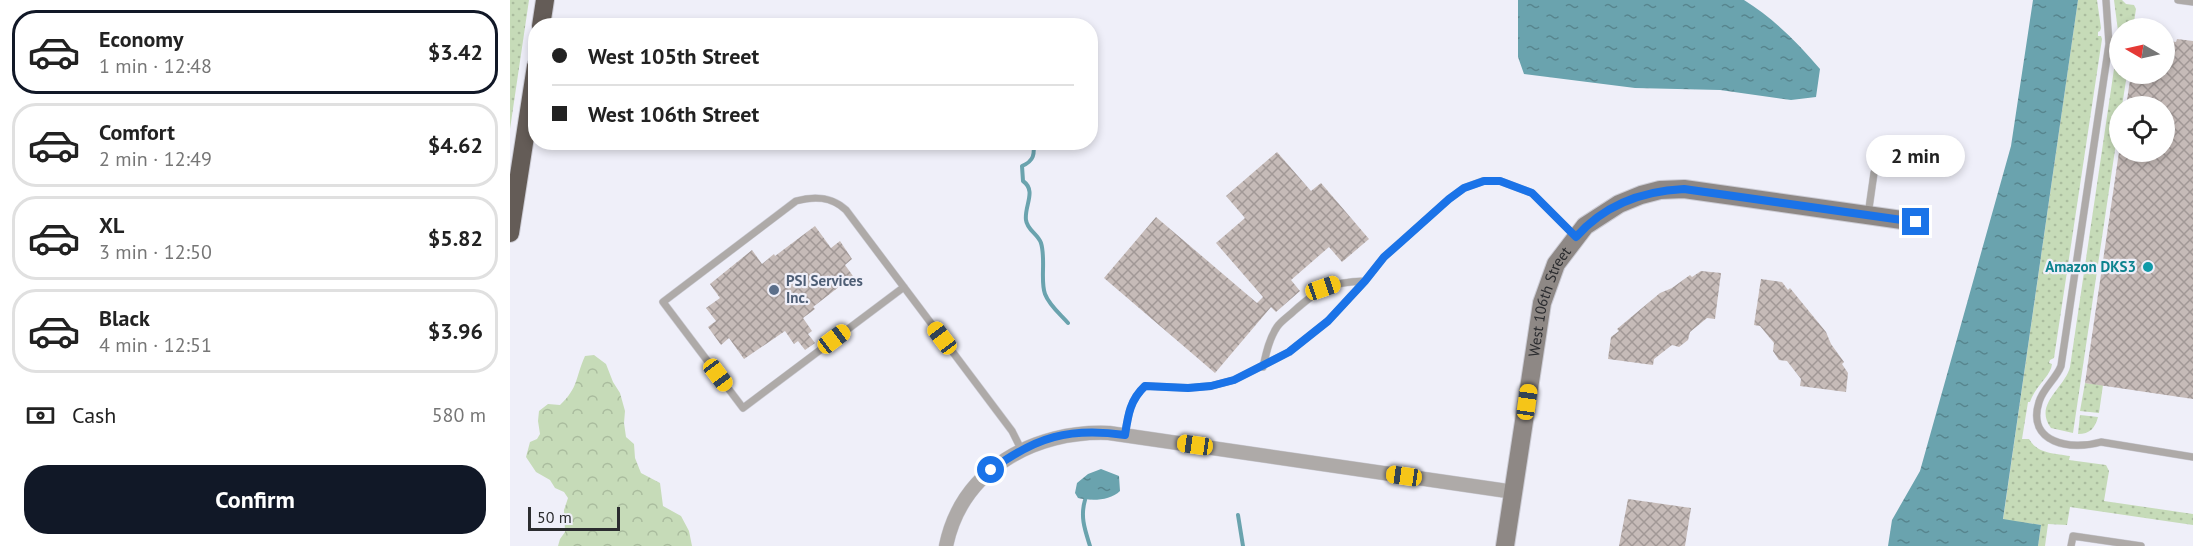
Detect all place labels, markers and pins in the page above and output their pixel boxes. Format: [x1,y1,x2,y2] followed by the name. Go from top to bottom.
[2045,257,2136,276] place label: Amazon DKS3
[2141,260,2155,274] marker: Amazon DKS3
[786,271,863,307] place label: PSI Services Inc.
[767,283,781,297] marker: PSI Services Inc.

